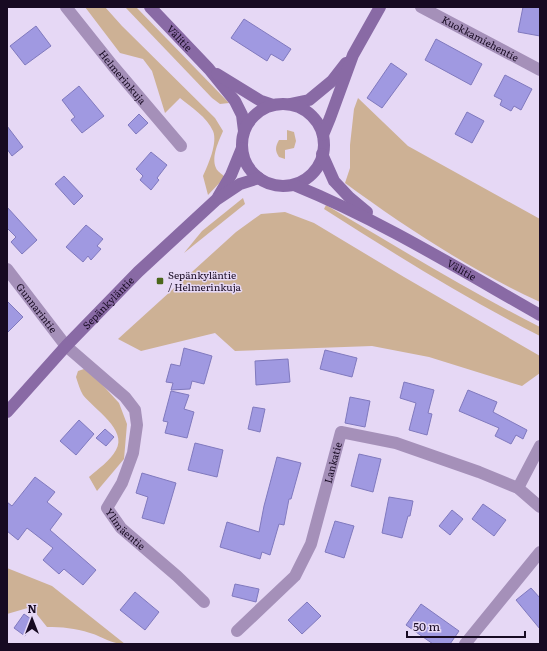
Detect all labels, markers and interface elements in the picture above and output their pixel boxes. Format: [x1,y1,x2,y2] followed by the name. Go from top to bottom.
[439,11,522,64] street label: Kuokkamiehentie
[164,21,196,54] street label: Välitie
[96,46,151,108] street label: Helmerinkuja
[445,255,479,284] street label: Välitie
[168,267,242,294] place label: Sepänkyläntie / Helmerinkuja
[79,273,137,332] street label: Sepänkyläntie
[155,276,165,286] marker: Sepänkyläntie / Helmerinkuja
[13,279,61,336] street label: Gunnarintie
[320,440,345,485] street label: Lankatie
[102,505,149,553] street label: Ylimäentie
[12,599,52,639] north arrow
[27,600,37,616] text: N
[407,613,525,639] scale bar
[413,617,440,635] text: 50 m

